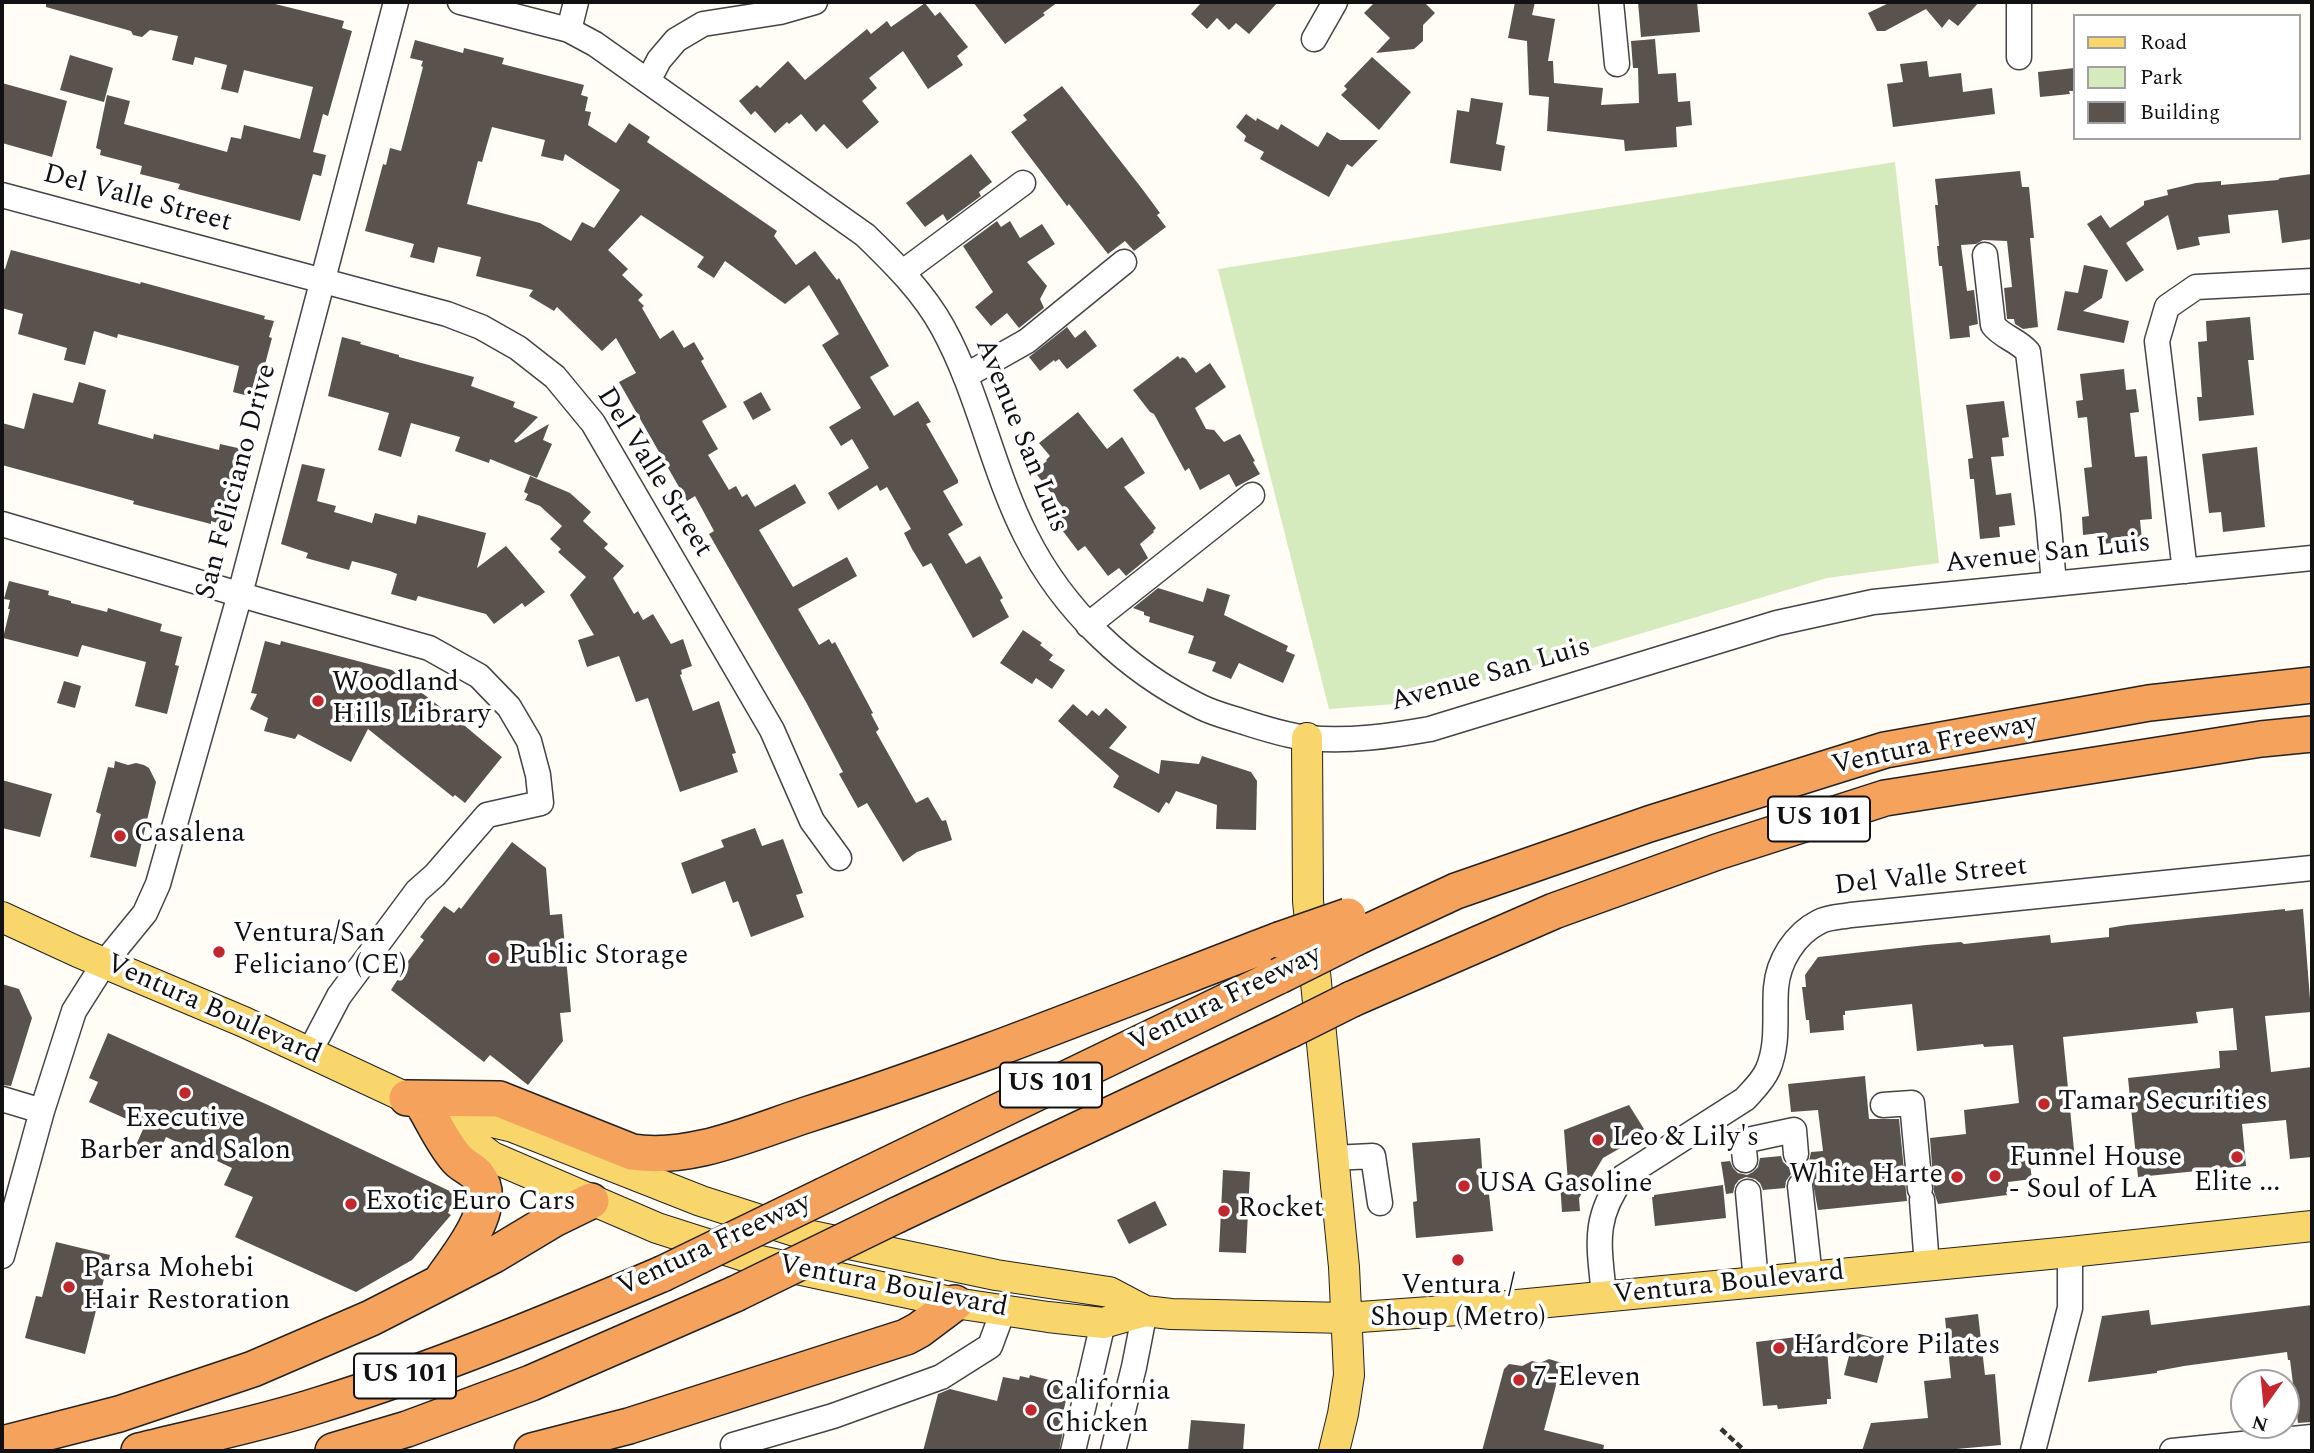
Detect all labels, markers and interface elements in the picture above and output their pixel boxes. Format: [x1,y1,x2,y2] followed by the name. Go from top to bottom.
[2072,14,2300,140] legend
[2140,27,2187,59] text: Road
[2140,62,2183,94] text: Park
[2140,97,2220,129] text: Building
[39,159,235,241] street label: Del Valle Street
[966,334,1074,538] street label: Avenue San Luis
[190,361,286,603] street label: San Feliciano Drive
[587,382,719,564] street label: Del Valle Street
[1944,528,2152,582] street label: Avenue San Luis
[1387,631,1595,721] street label: Avenue San Luis
[332,668,491,734] place label: Woodland Hills Library
[310,693,326,709] marker: Woodland Hills Library
[1829,708,2041,784] street label: Ventura Freeway
[1768,796,1870,842] road number: US 101
[134,819,245,853] place label: Casalena
[112,828,128,844] marker: Casalena
[1833,851,2029,905] street label: Del Valle Street
[233,919,406,985] place label: Ventura/San Feliciano (CE)
[1124,939,1328,1061] street label: Ventura Freeway
[508,941,688,975] place label: Public Storage
[211,944,227,960] marker: Ventura/San Feliciano (CE)
[100,948,326,1074] street label: Ventura Boulevard
[486,950,502,966] marker: Public Storage
[1000,1062,1102,1108] road number: US 101
[177,1085,193,1101] marker: Executive Barber and Salon
[2058,1087,2267,1121] place label: Tamar Securities
[2036,1096,2052,1112] marker: Tamar Securities
[79,1104,291,1170] place label: Executive Barber and Salon
[1612,1123,1759,1157] place label: Leo & Lily's
[1590,1132,1606,1148] marker: Leo & Lily's
[2009,1143,2182,1209] place label: Funnel House - Soul of LA
[2229,1149,2245,1165] marker: Elite ...
[1789,1160,1943,1194] place label: White Harte
[1987,1168,2003,1184] marker: Funnel House - Soul of LA
[2194,1168,2280,1202] place label: Elite ...
[1478,1169,1652,1203] place label: USA Gasoline
[1949,1169,1965,1185] marker: White Harte
[1456,1178,1472,1194] marker: USA Gasoline
[613,1186,817,1306] street label: Ventura Freeway
[365,1187,576,1221] place label: Exotic Euro Cars
[1238,1194,1324,1228] place label: Rocket
[343,1196,359,1212] marker: Exotic Euro Cars
[1216,1203,1232,1219] marker: Rocket
[776,1249,1010,1327] street label: Ventura Boulevard
[1450,1252,1466,1268] marker: Ventura / Shoup (Metro)
[83,1254,290,1320] place label: Parsa Mohebi Hair Restoration
[1612,1256,1846,1314] street label: Ventura Boulevard
[1370,1271,1546,1337] place label: Ventura / Shoup (Metro)
[61,1279,77,1295] marker: Parsa Mohebi Hair Restoration
[1793,1331,2000,1365] place label: Hardcore Pilates
[1771,1340,1787,1356] marker: Hardcore Pilates
[354,1354,456,1399] road number: US 101
[1533,1363,1641,1397] place label: 7-Eleven
[2230,1369,2300,1439] north arrow
[1511,1372,1527,1388] marker: 7-Eleven
[1045,1377,1170,1443] place label: California Chicken
[1023,1402,1039,1418] marker: California Chicken
[2249,1407,2271,1439] text: N

